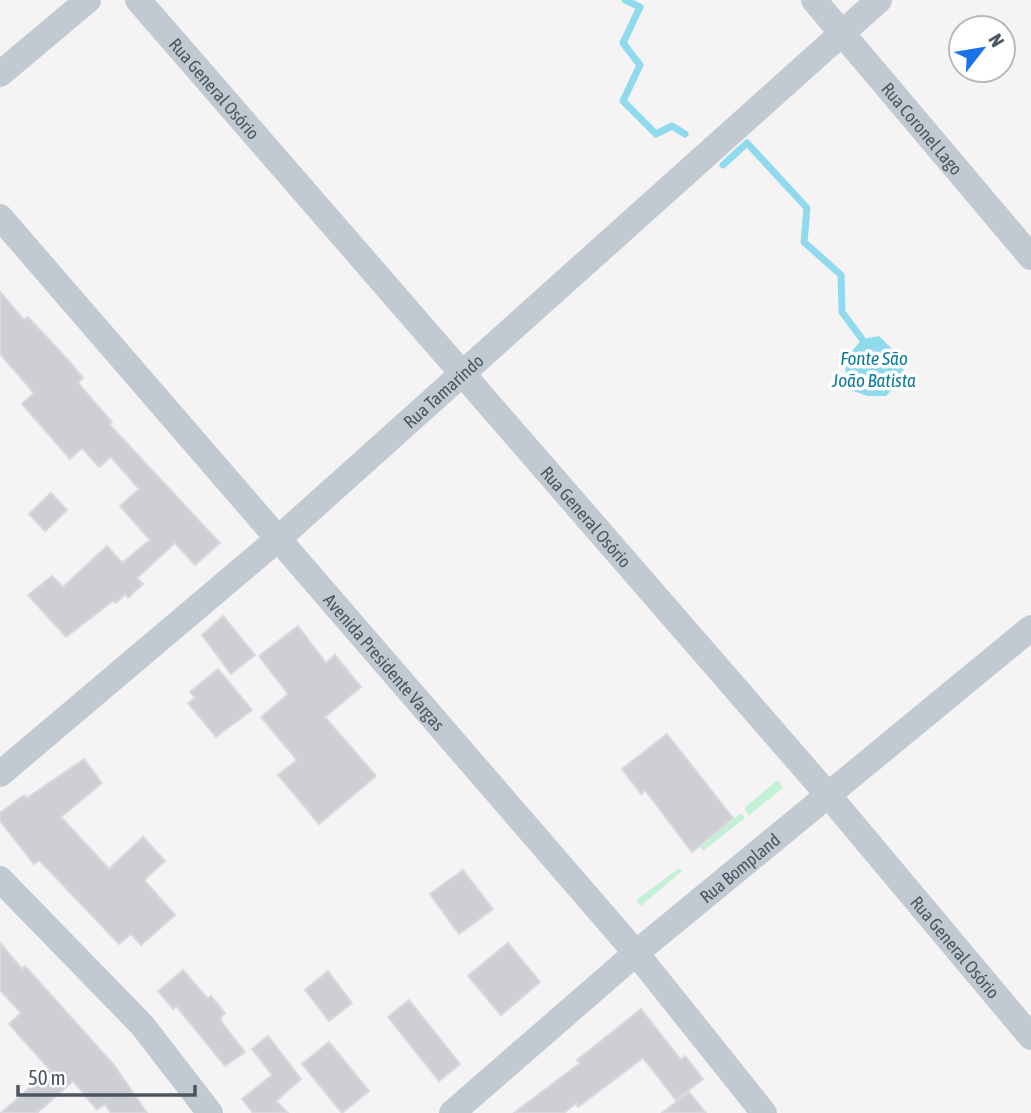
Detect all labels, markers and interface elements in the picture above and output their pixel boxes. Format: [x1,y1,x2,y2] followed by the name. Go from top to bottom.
[947,14,1017,84] north arrow
[984,30,1009,51] text: N
[165,33,264,143] street label: Rua General Osório
[877,78,967,179] street label: Rua Coronel Lago
[831,347,916,391] water label: Fonte São João Batista
[399,350,488,432] street label: Rua Tamarindo
[537,462,636,571] street label: Rua General Osório
[320,589,449,735] street label: Avenida Presidente Vargas
[695,829,784,907] street label: Rua Bompland
[907,891,1004,1002] street label: Rua General Osório
[18,1054,194,1098] scale bar
[28,1065,66,1089] text: 50 m

